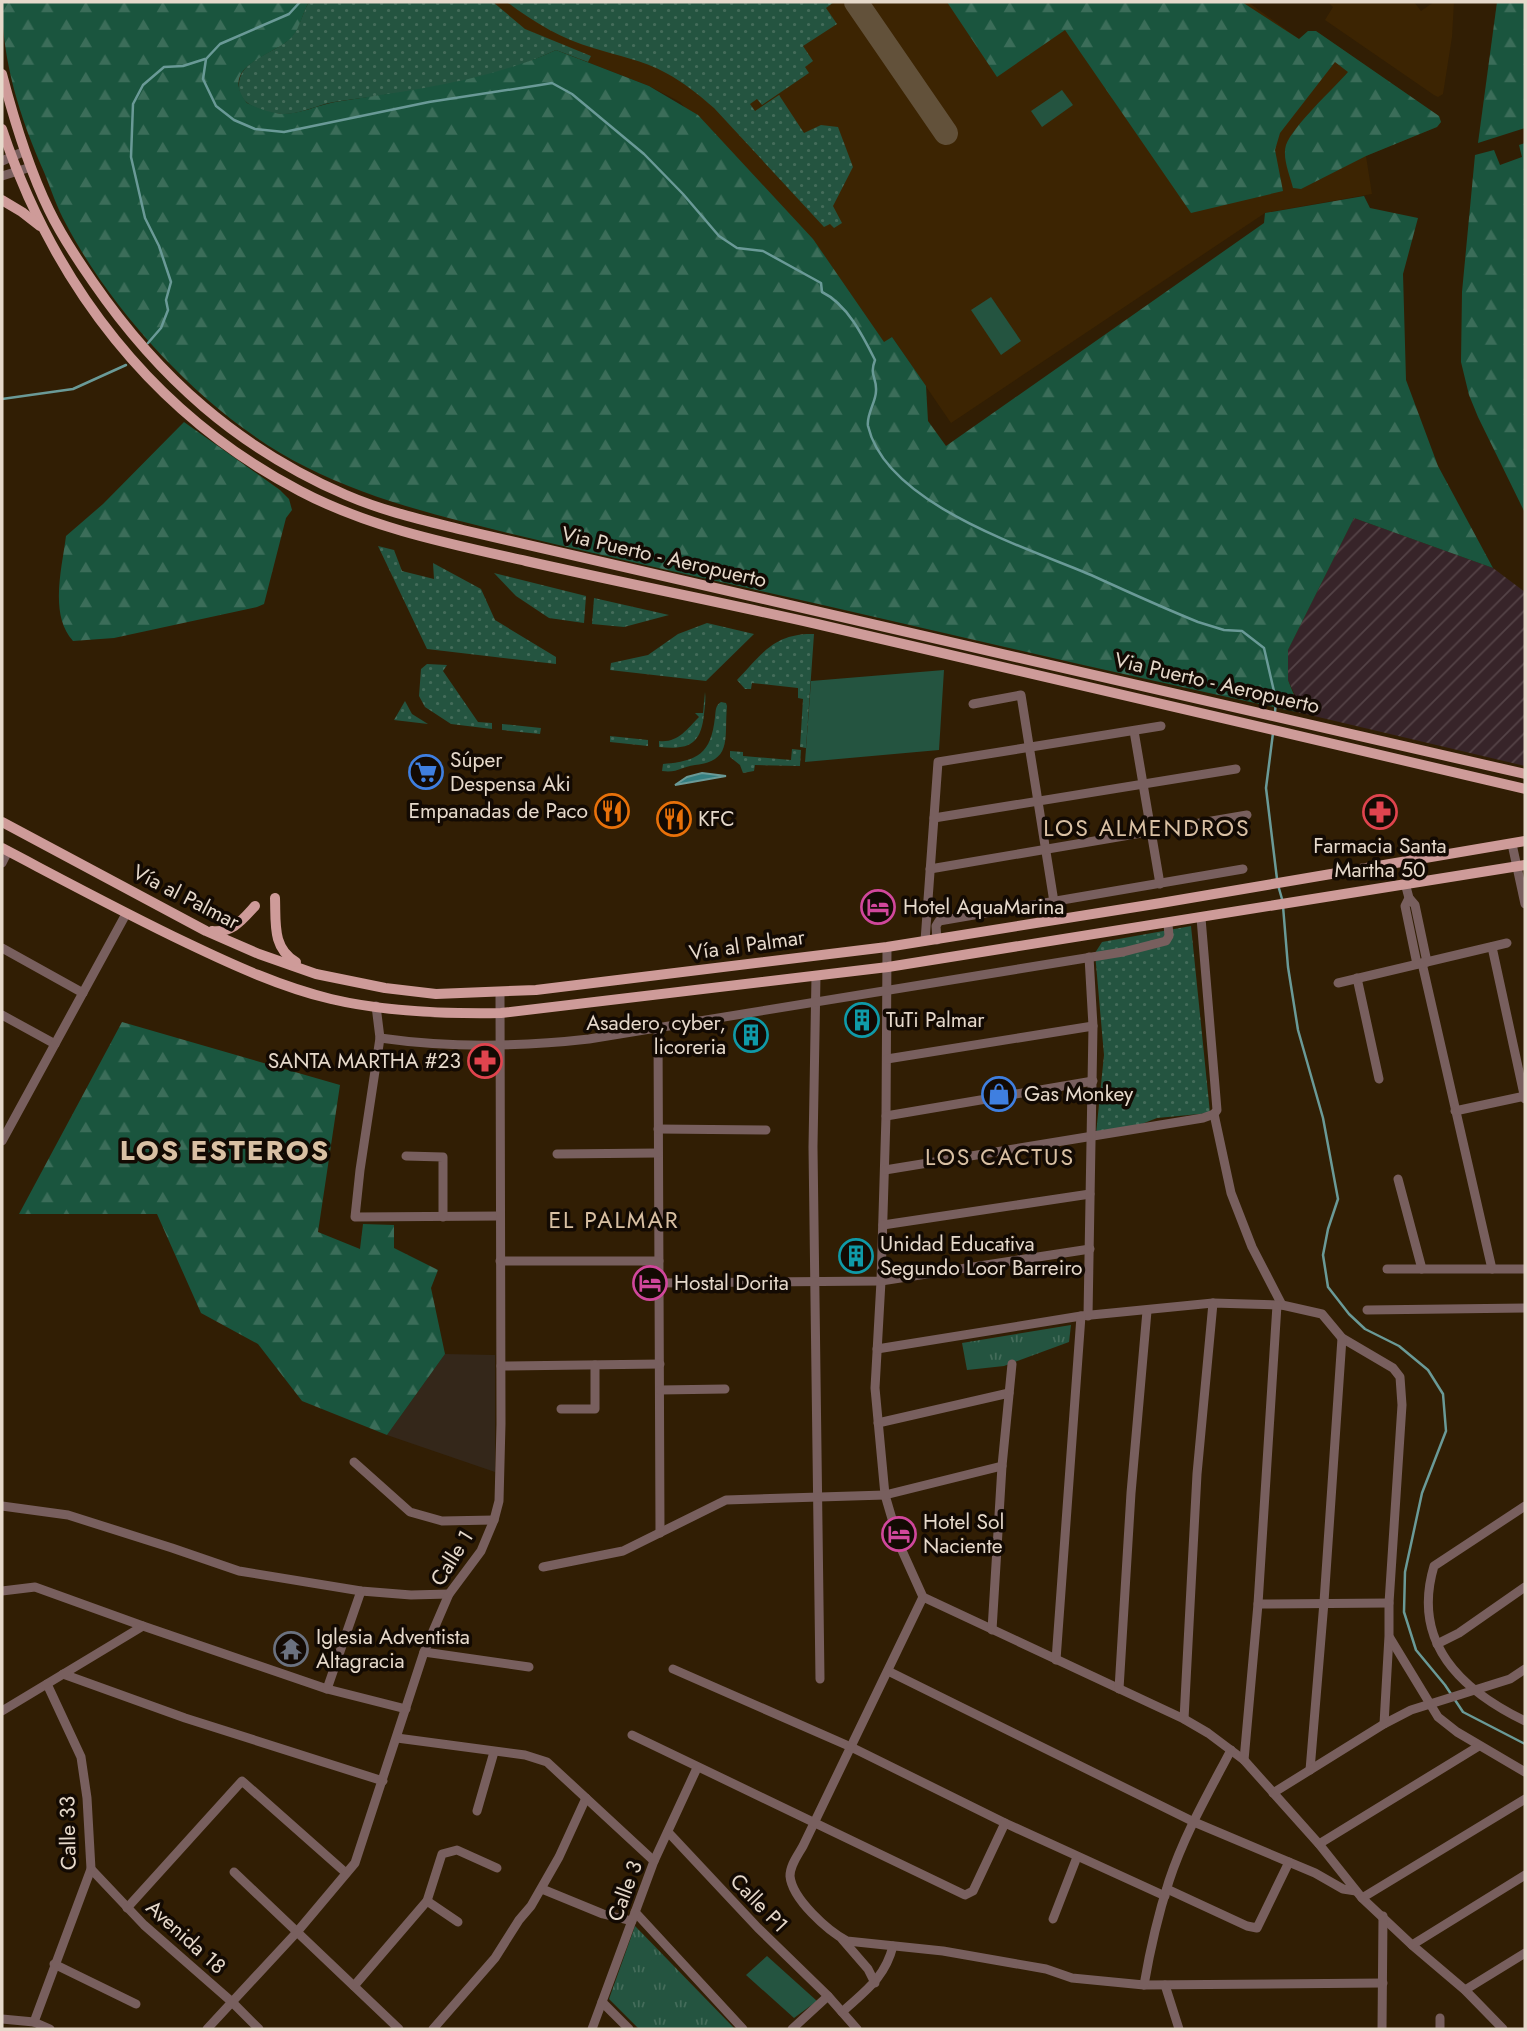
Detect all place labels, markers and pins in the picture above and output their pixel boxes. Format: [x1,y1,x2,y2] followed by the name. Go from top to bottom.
[450,745,571,799] place label: Súper Despensa Aki
[407,753,445,791] supermarket icon: Súper Despensa Aki
[593,792,631,830] restaurant icon: Empanadas de Paco
[1361,793,1399,831] pharmacy icon: Farmacia Santa Martha 50
[408,796,588,826] place label: Empanadas de Paco
[655,800,693,838] restaurant icon: KFC
[698,804,735,834] place label: KFC
[1313,831,1447,885] place label: Farmacia Santa Martha 50
[859,888,897,926] hotel icon: Hotel AquaMarina
[903,892,1064,922] place label: Hotel AquaMarina
[843,1001,881,1039] building icon: TuTi Palmar
[886,1005,985,1035] place label: TuTi Palmar
[586,1008,726,1062] place label: Asadero, cyber, licoreria
[732,1016,770,1054] building icon: Asadero, cyber, licoreria
[466,1042,504,1080] pharmacy icon: SANTA MARTHA #23
[268,1046,461,1076] place label: SANTA MARTHA #23
[980,1075,1018,1113] shop icon: Gas Monkey
[1024,1079,1134,1109] place label: Gas Monkey
[880,1229,1083,1283] place label: Unidad Educativa Segundo Loor Barreiro
[837,1237,875,1275] building icon: Unidad Educativa Segundo Loor Barreiro
[631,1264,669,1302] hotel icon: Hostal Dorita
[674,1268,789,1298] place label: Hostal Dorita
[923,1507,1004,1561] place label: Hotel Sol Naciente
[880,1515,918,1553] hotel icon: Hotel Sol Naciente
[316,1622,470,1676] place label: Iglesia Adventista Altagracia
[272,1630,310,1668] temple icon: Iglesia Adventista Altagracia

